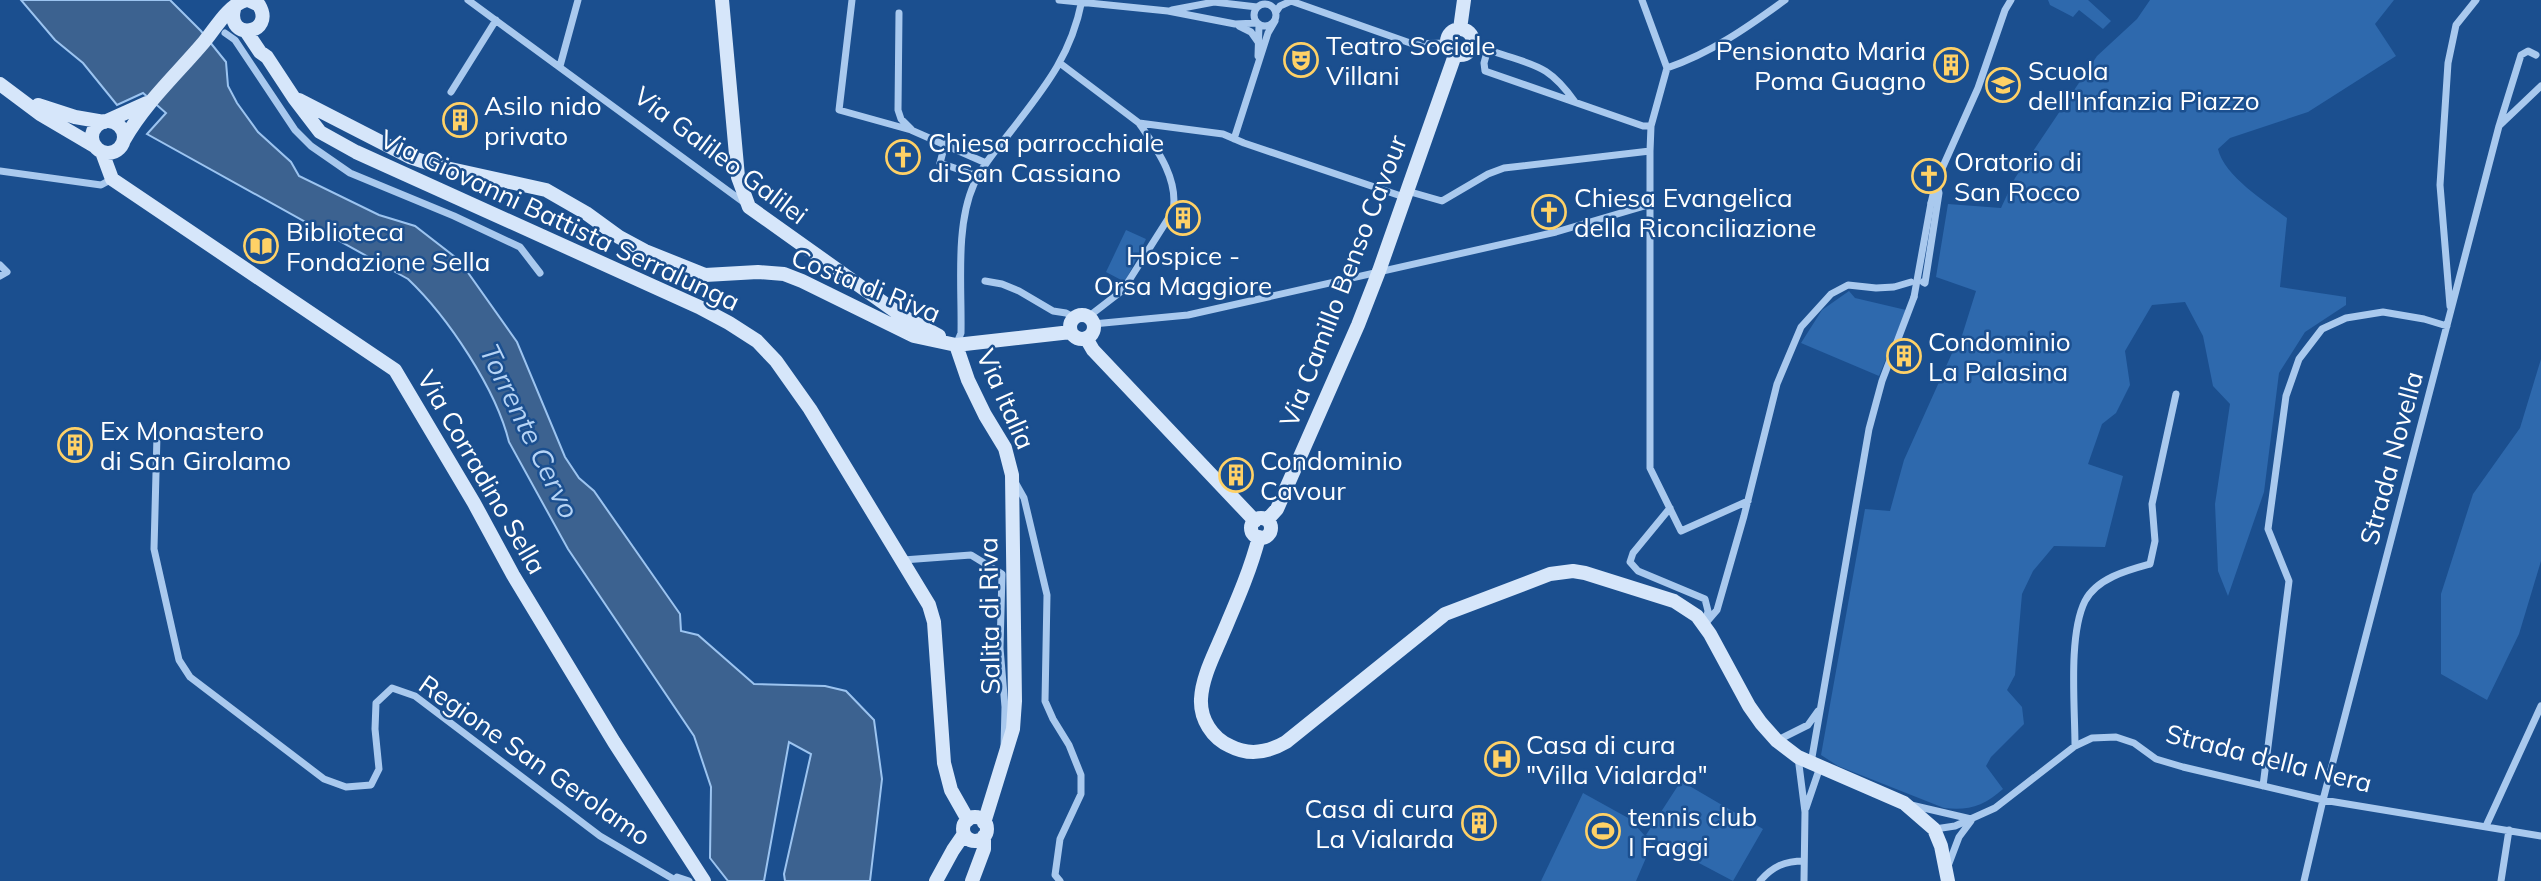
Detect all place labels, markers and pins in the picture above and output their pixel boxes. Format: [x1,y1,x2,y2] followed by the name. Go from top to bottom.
[1326,29,1496,92] place label: Teatro Sociale Villani
[1716,34,1926,97] place label: Pensionato Maria Poma Guagno
[1282,41,1320,79] theatre icon: Teatro Sociale Villani
[1932,46,1970,84] building icon: Pensionato Maria Poma Guagno
[2028,54,2260,117] place label: Scuola dell'Infanzia Piazzo
[1984,66,2022,104] school or university icon: Scuola dell'Infanzia Piazzo
[484,89,602,152] place label: Asilo nido privato
[441,101,479,139] building icon: Asilo nido privato
[928,126,1164,189] place label: Chiesa parrocchiale di San Cassiano
[884,138,922,176] church icon: Chiesa parrocchiale di San Cassiano
[1954,145,2082,208] place label: Oratorio di San Rocco
[1910,157,1948,195] church icon: Oratorio di San Rocco
[1574,181,1816,244] place label: Chiesa Evangelica della Riconciliazione
[1530,193,1568,231] church icon: Chiesa Evangelica della Riconciliazione
[1164,199,1202,237] building icon: Hospice - Orsa Maggiore
[286,215,490,278] place label: Biblioteca Fondazione Sella
[242,227,280,265] library icon: Biblioteca Fondazione Sella
[1094,239,1272,302] place label: Hospice - Orsa Maggiore
[1928,325,2071,388] place label: Condominio La Palasina
[1885,337,1923,375] building icon: Condominio La Palasina
[100,414,291,477] place label: Ex Monastero di San Girolamo
[56,426,94,464] building icon: Ex Monastero di San Girolamo
[1260,444,1403,507] place label: Condominio Cavour
[1217,456,1255,494] building icon: Condominio Cavour
[1526,728,1708,791] place label: Casa di cura "Villa Vialarda"
[1483,740,1521,778] hospital icon: Casa di cura "Villa Vialarda"
[1304,792,1454,855] place label: Casa di cura La Vialarda
[1628,800,1757,863] place label: tennis club I Faggi
[1460,804,1498,842] building icon: Casa di cura La Vialarda
[1584,812,1622,850] sports icon: tennis club I Faggi

